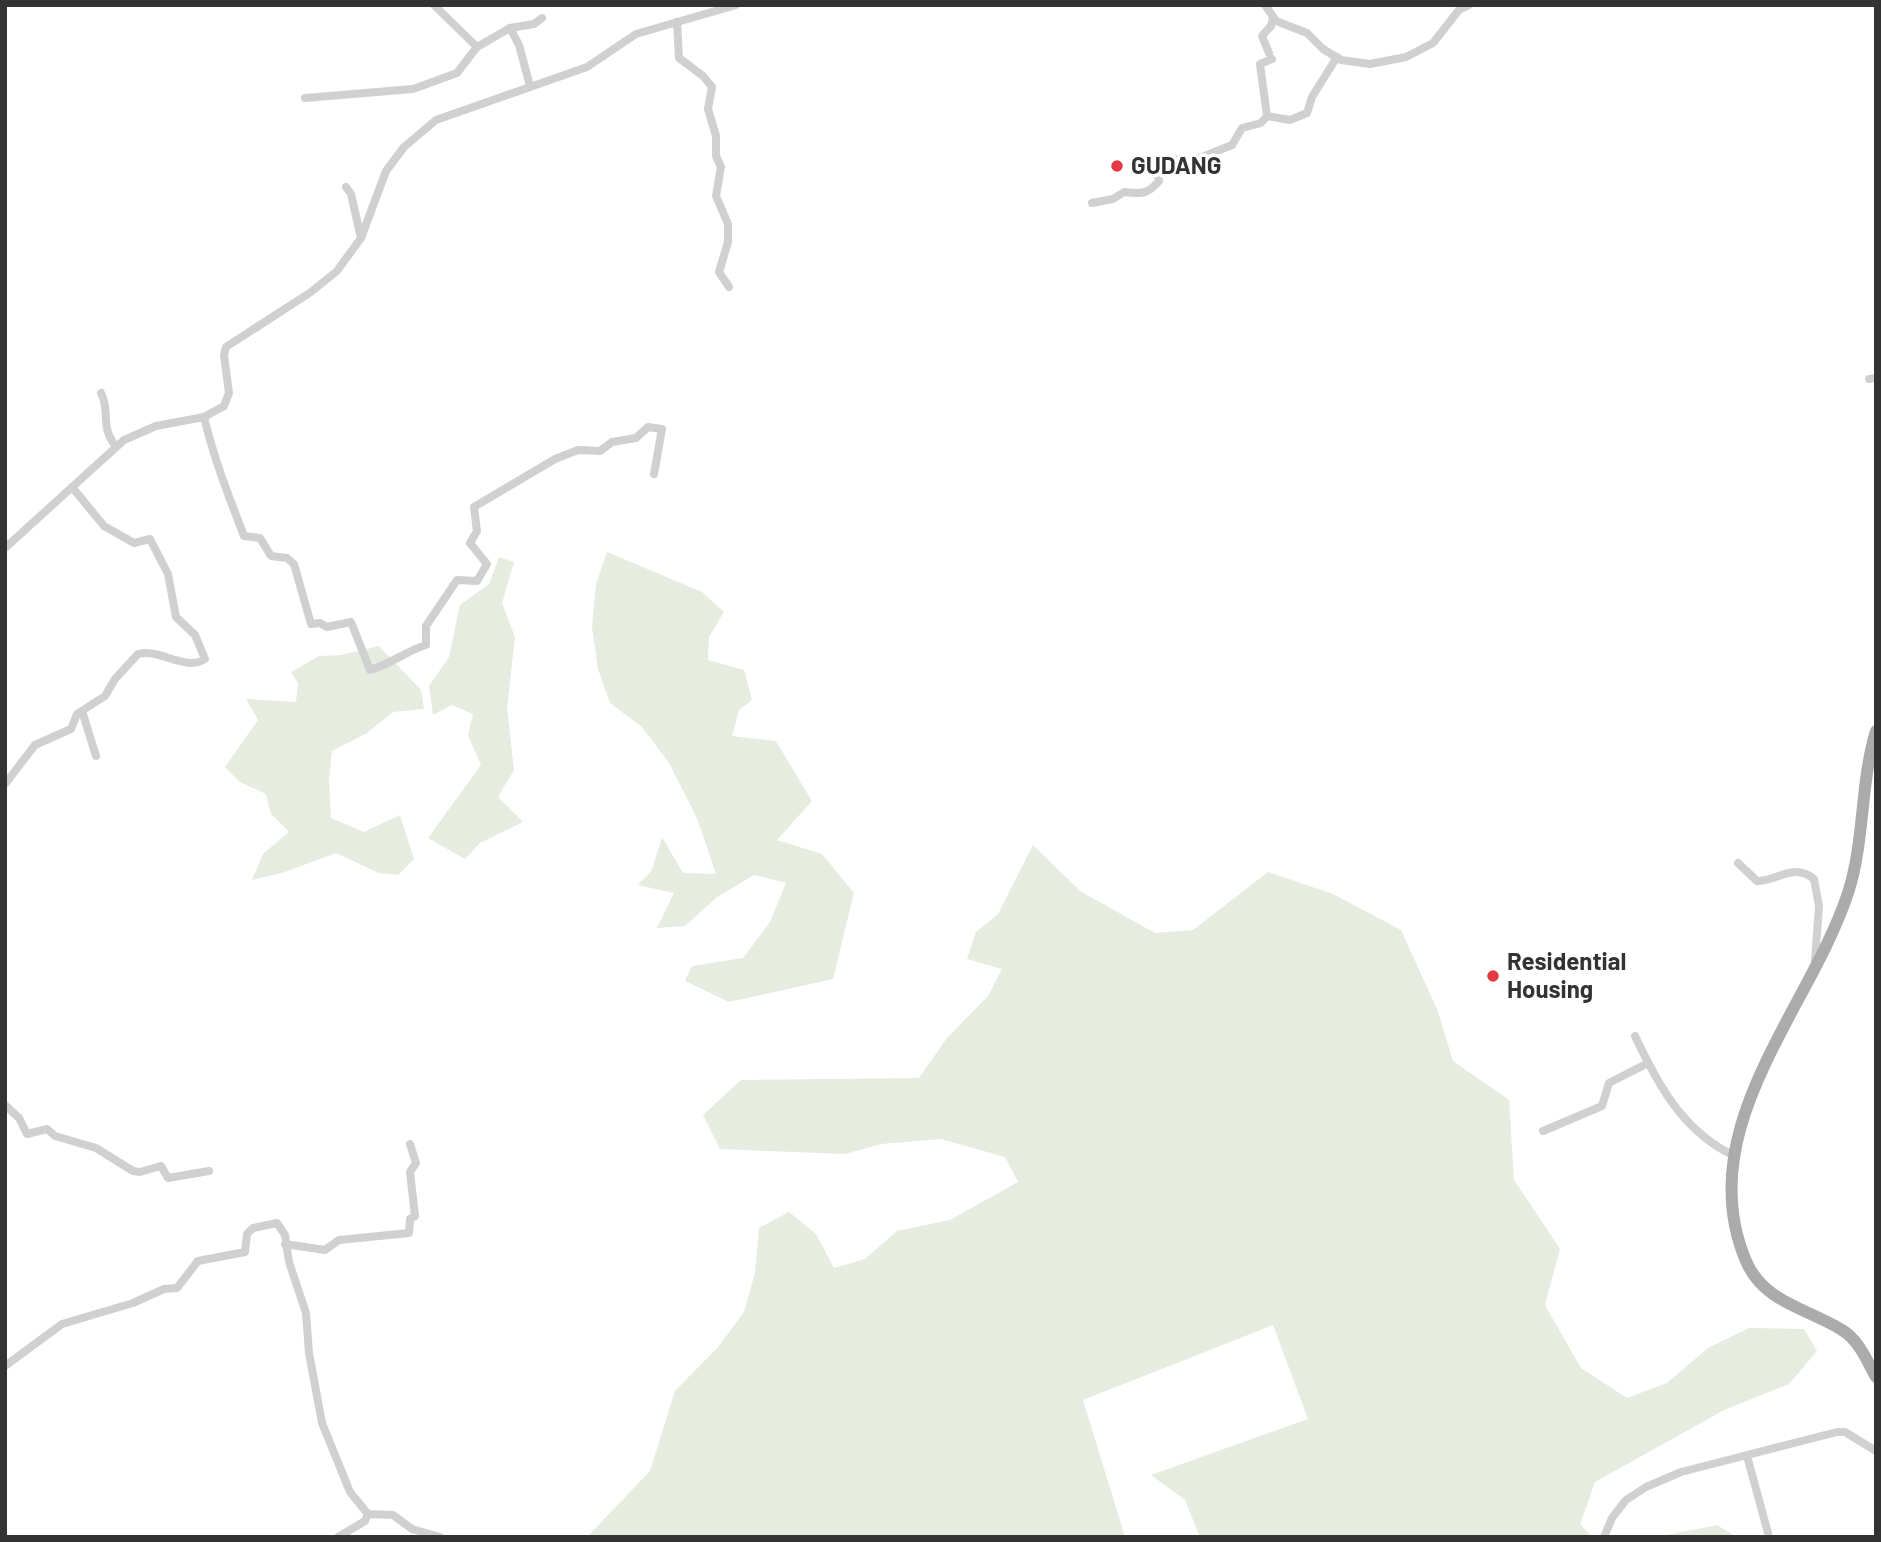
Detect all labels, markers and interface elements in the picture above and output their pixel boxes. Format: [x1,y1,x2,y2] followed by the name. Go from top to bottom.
[1131,150,1221,179] place label: GUDANG
[1109,158,1125,174] marker: GUDANG
[1507,946,1626,1003] place label: Residential Housing
[1485,968,1501,984] marker: Residential Housing

